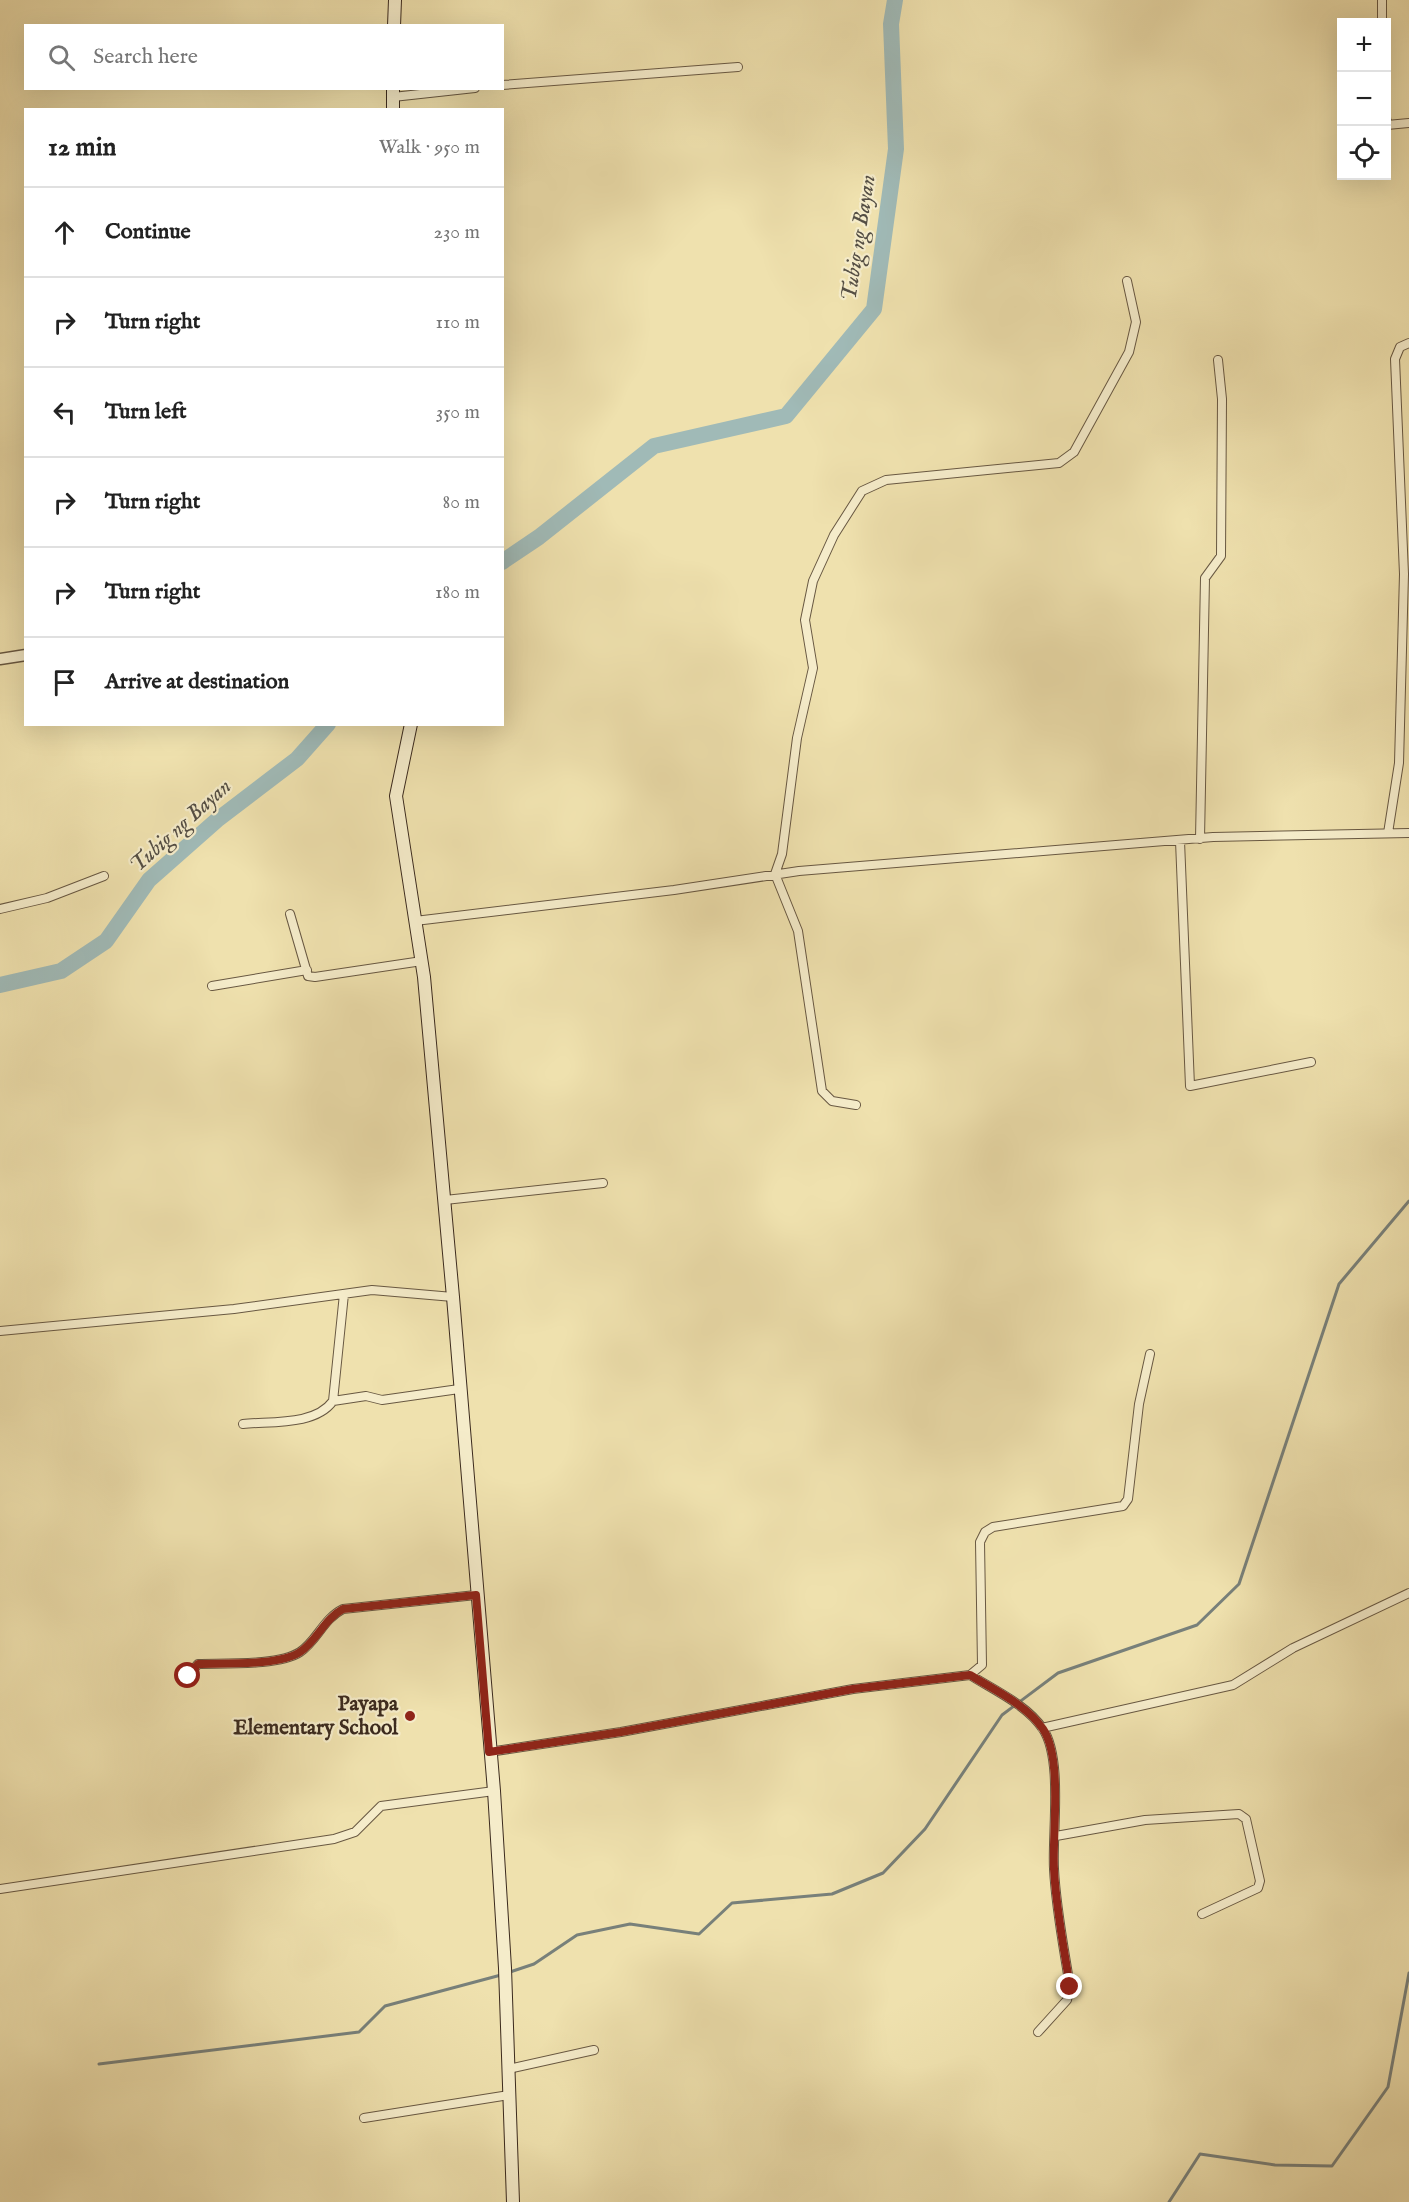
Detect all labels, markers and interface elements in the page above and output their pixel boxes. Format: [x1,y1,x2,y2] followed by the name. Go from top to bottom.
[1337,18,1391,180] map controls
[1337,18,1391,72] button: +
[24,24,504,90] search box
[45,41,78,74] icon: search
[93,43,198,71] text: Search here
[1337,72,1391,126] button: −
[1337,126,1391,180] button: locate
[48,131,116,164] text: 12 min
[379,135,480,160] text: Walk · 950 m
[835,173,883,303] water label: Tubig ng Bayan
[48,216,81,249] icon: ahead
[105,218,191,246] text: Continue
[434,220,480,245] text: 230 m
[48,306,81,339] icon: right
[105,308,200,336] text: Turn right
[436,310,480,335] text: 110 m
[48,396,81,429] icon: left
[105,398,187,426] text: Turn left
[436,400,480,425] text: 350 m
[48,486,81,519] icon: right
[105,488,200,516] text: Turn right
[443,490,480,515] text: 80 m
[48,576,81,609] icon: right
[105,578,200,606] text: Turn right
[435,580,480,605] text: 180 m
[48,666,81,699] icon: arrive
[105,668,289,696] text: Arrive at destination
[124,773,238,879] water label: Tubig ng Bayan
[174,1662,200,1688] route start
[233,1691,399,1742] place label: Payapa Elementary School
[403,1709,417,1723] marker: Payapa Elementary School
[1056,1973,1082,1999] route end

